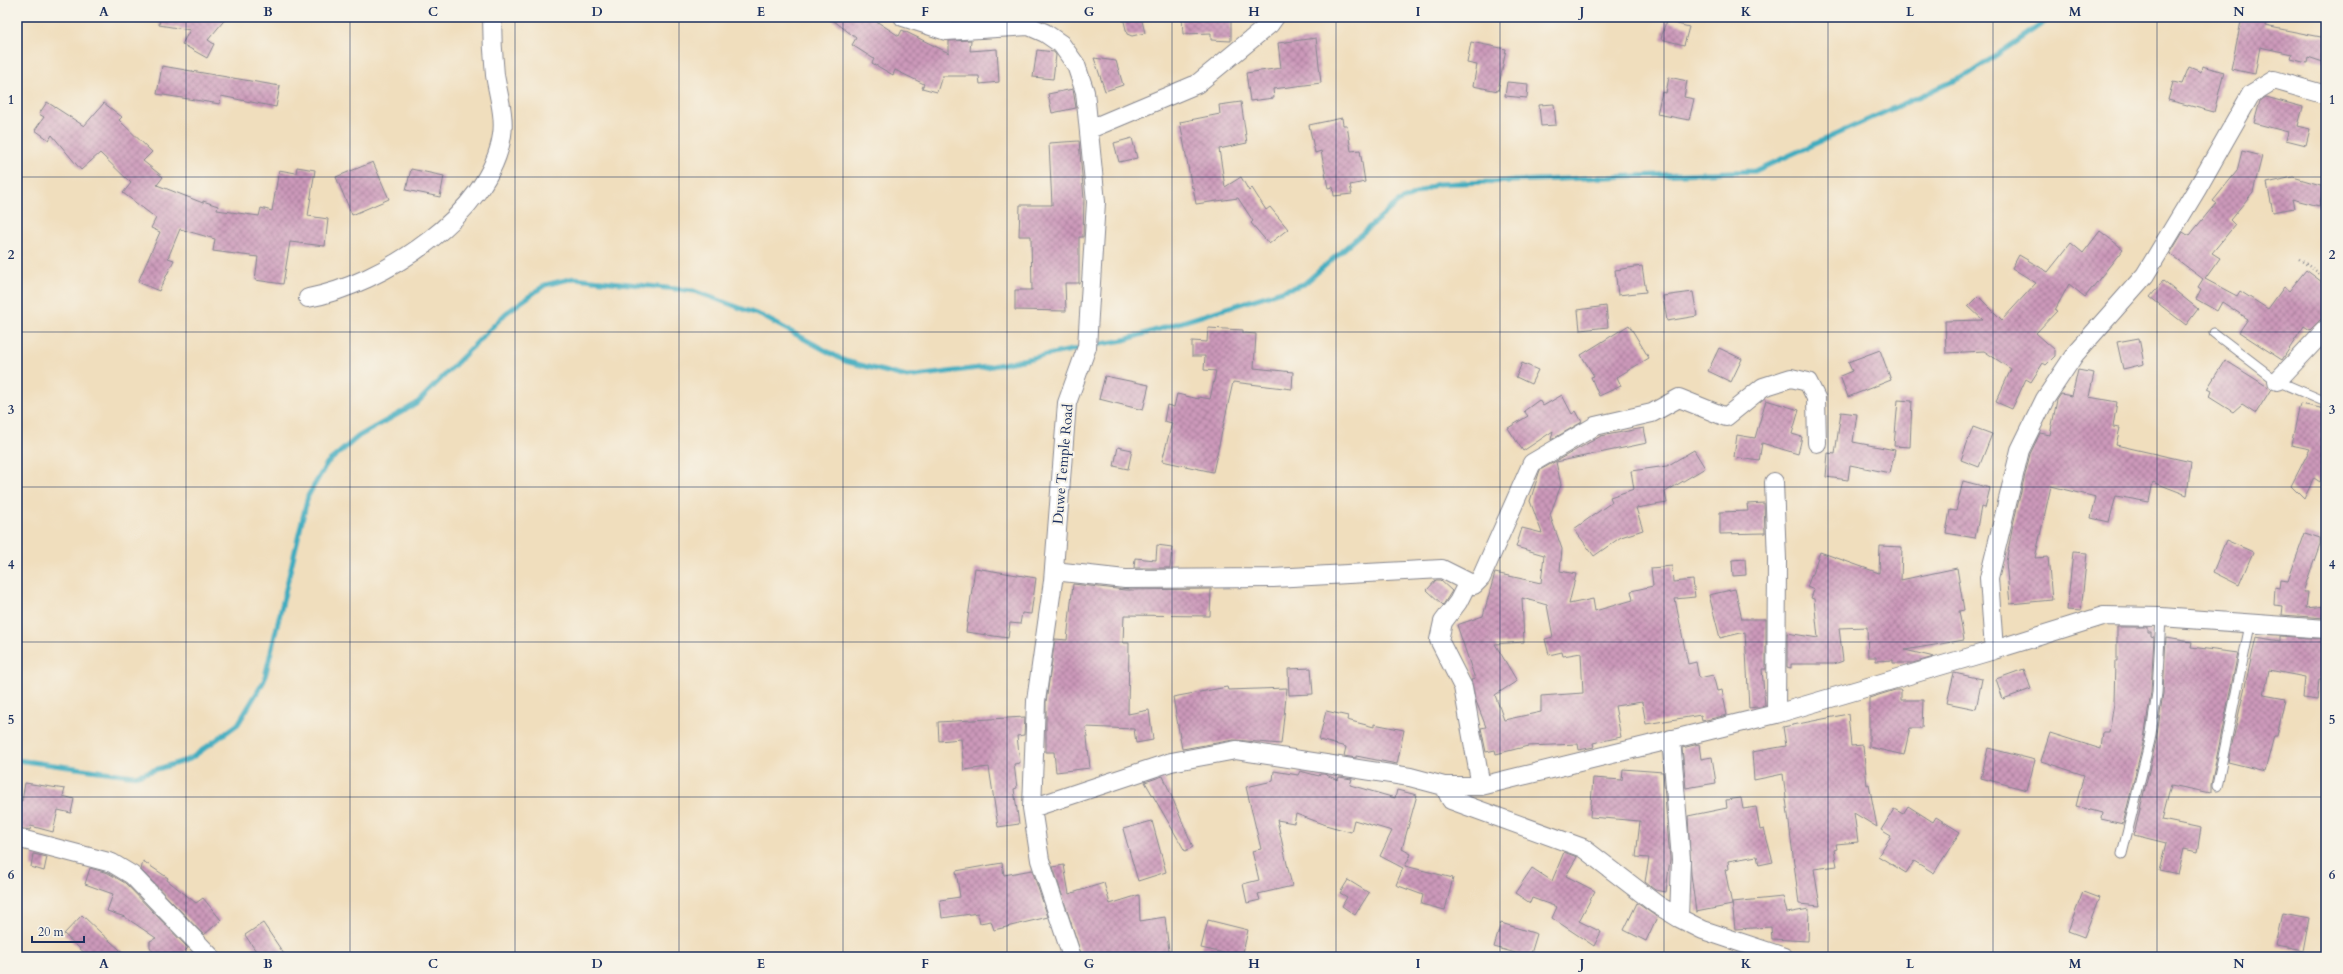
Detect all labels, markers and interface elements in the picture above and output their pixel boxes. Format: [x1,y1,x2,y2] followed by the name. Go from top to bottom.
[99,3,109,21] text: A
[263,3,273,21] text: B
[428,3,438,21] text: C
[591,3,603,21] text: D
[757,3,765,21] text: E
[921,3,929,21] text: F
[1084,3,1095,21] text: G
[1248,3,1260,21] text: H
[1415,3,1421,21] text: I
[1578,3,1585,21] text: J
[1741,3,1752,21] text: K
[1906,3,1915,21] text: L
[2069,3,2082,21] text: M
[2233,3,2245,21] text: N
[8,91,14,109] text: 1
[2329,91,2335,109] text: 1
[8,246,15,264] text: 2
[2329,246,2336,264] text: 2
[8,401,15,419] text: 3
[2329,401,2336,419] text: 3
[1048,402,1078,525] street label: Duwe Temple Road
[8,556,15,574] text: 4
[2329,556,2336,574] text: 4
[8,711,14,729] text: 5
[2329,711,2335,729] text: 5
[8,866,15,884] text: 6
[2329,866,2336,884] text: 6
[32,918,84,944] scale bar
[38,924,65,940] text: 20 m
[99,955,109,973] text: A
[263,955,273,973] text: B
[428,955,438,973] text: C
[591,955,603,973] text: D
[757,955,765,973] text: E
[921,955,929,973] text: F
[1084,955,1095,973] text: G
[1248,955,1260,973] text: H
[1415,955,1421,973] text: I
[1578,955,1585,973] text: J
[1741,955,1752,973] text: K
[1906,955,1915,973] text: L
[2069,955,2082,973] text: M
[2233,955,2245,973] text: N

